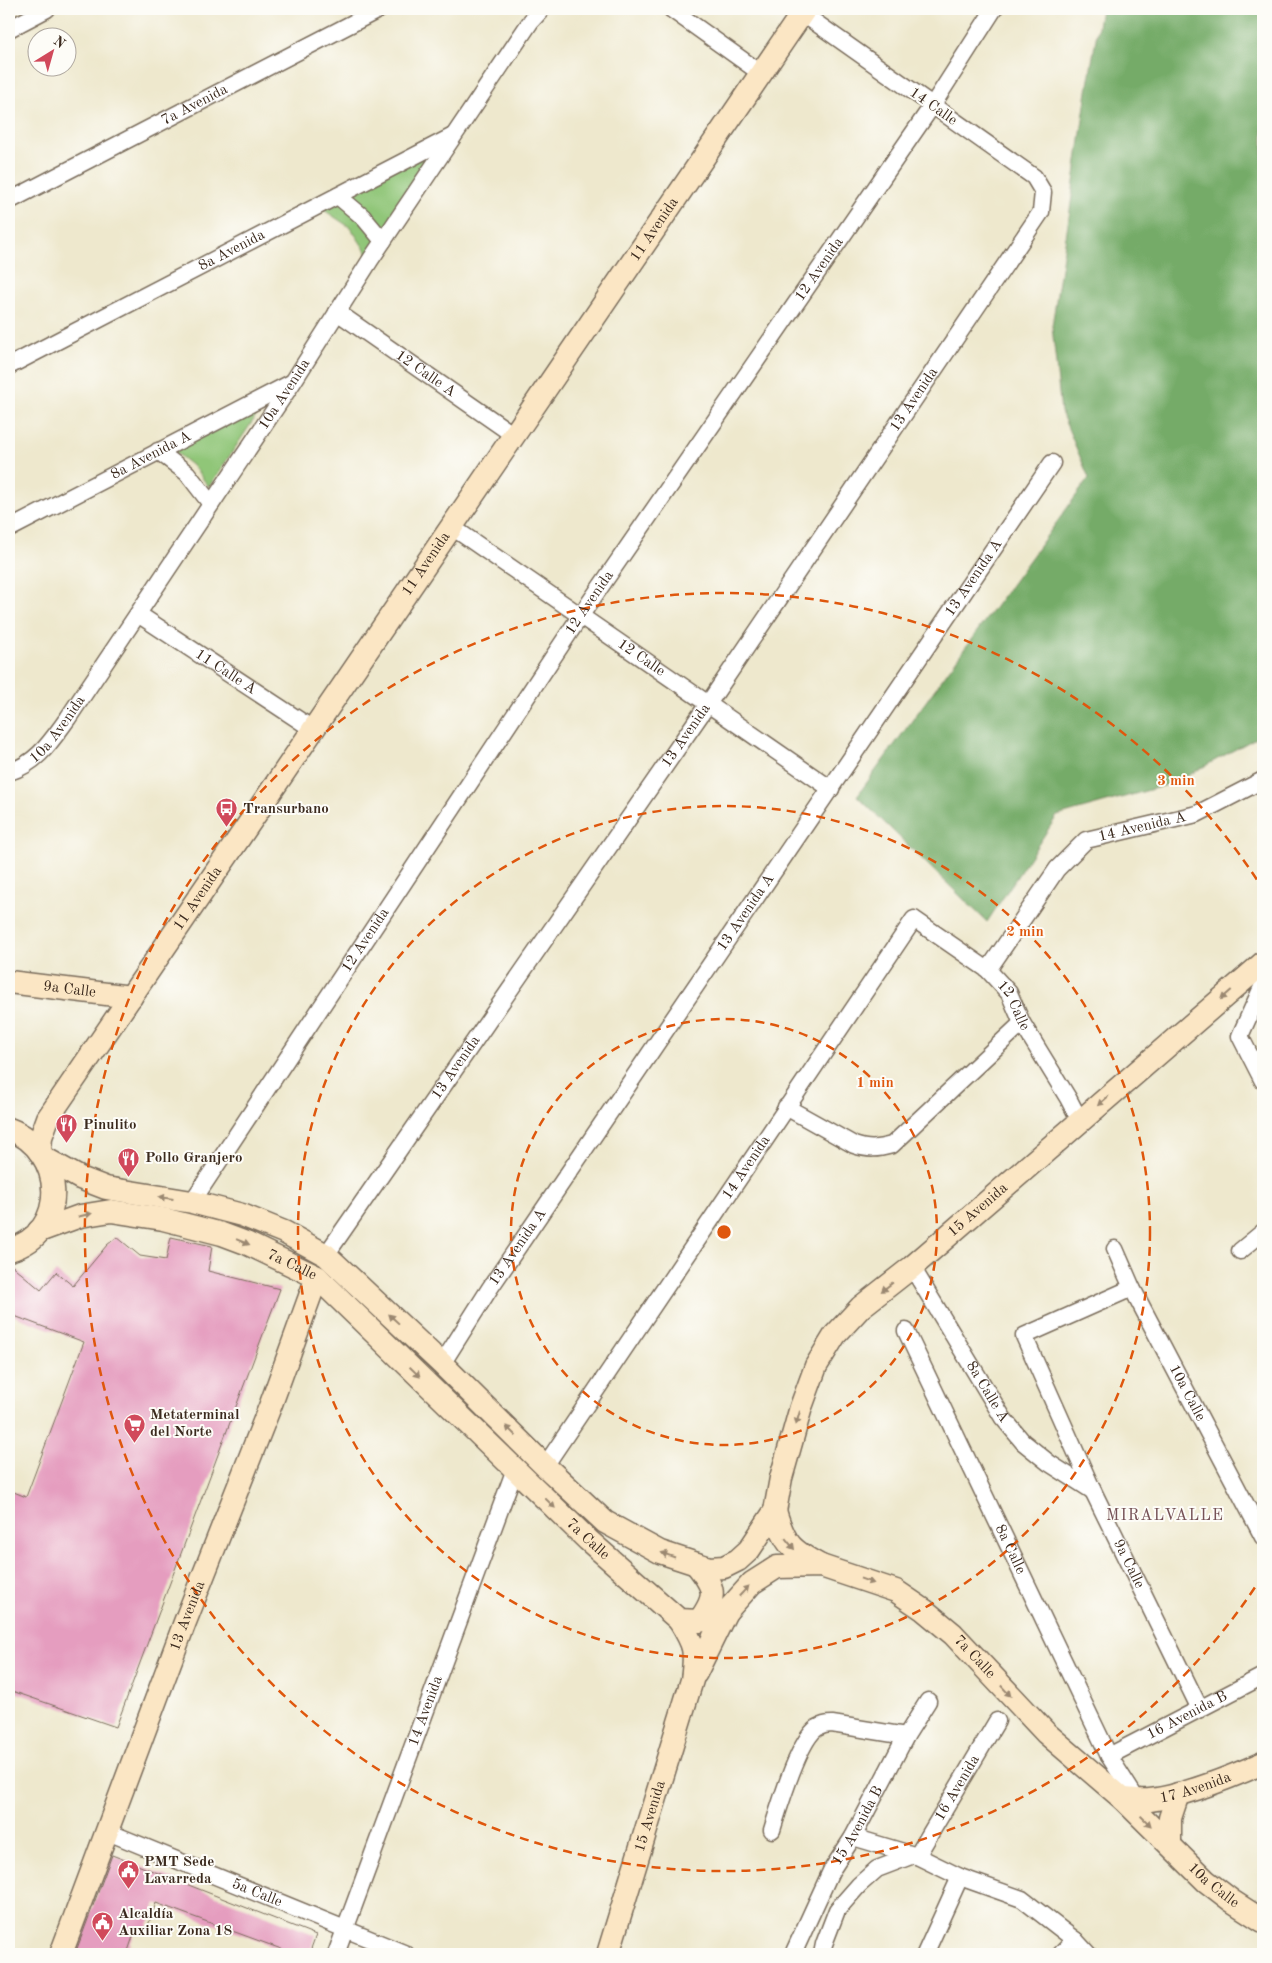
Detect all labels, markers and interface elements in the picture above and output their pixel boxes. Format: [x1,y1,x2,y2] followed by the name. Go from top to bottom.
[28,28,78,78] north arrow
[51,34,68,51] text: N
[159,81,231,128] street label: 7a Avenida
[907,85,960,129] street label: 14 Calle
[627,194,682,264] street label: 11 Avenida
[196,227,268,274] street label: 8a Avenida
[792,234,847,304] street label: 12 Avenida
[393,348,459,400] street label: 12 Calle A
[256,356,313,432] street label: 10a Avenida
[887,364,941,434] street label: 13 Avenida
[109,428,194,482] street label: 8a Avenida A
[399,529,453,599] street label: 11 Avenida
[942,536,1005,619] street label: 13 Avenida A
[563,568,617,638] street label: 12 Avenida
[615,636,668,679] street label: 12 Calle
[192,646,259,698] street label: 11 Calle A
[27,693,88,766] street label: 10a Avenida
[659,701,714,770] street label: 13 Avenida
[1157,774,1195,789] text: 3 min
[215,797,239,828] bus stop icon: Transurbano
[243,802,329,817] place label: Transurbano
[1097,809,1188,844] street label: 14 Avenida A
[171,863,225,933] street label: 11 Avenida
[714,871,777,954] street label: 13 Avenida A
[339,905,392,975] street label: 12 Avenida
[1006,925,1044,940] text: 2 min
[994,978,1032,1033] street label: 12 Calle
[42,979,97,1000] street label: 9a Calle
[1221,989,1233,1001] one-way arrow
[429,1033,483,1102] street label: 13 Avenida
[856,1076,894,1091] text: 1 min
[1098,1095,1110,1107] one-way arrow
[55,1113,79,1144] restaurant icon: Pinulito
[83,1118,137,1133] place label: Pinulito
[719,1132,773,1202] street label: 14 Avenida
[117,1146,141,1177] restaurant icon: Pollo Granjero
[145,1151,243,1166] place label: Pollo Granjero
[945,1180,1011,1240] street label: 15 Avenida
[158,1194,174,1202] one-way arrow
[486,1206,549,1289] street label: 13 Avenida A
[77,1211,92,1219] one-way arrow
[715,1223,733,1241] centre of rings
[236,1238,251,1246] one-way arrow
[265,1247,319,1283] street label: 7a Calle
[881,1281,894,1292] one-way arrow
[388,1313,400,1325] one-way arrow
[963,1359,1012,1426] street label: 8a Calle A
[1166,1362,1208,1424] street label: 10a Calle
[408,1366,420,1378] one-way arrow
[150,1408,240,1440] place label: Metaterminal del Norte
[794,1411,802,1426] one-way arrow
[122,1412,146,1443] supermarket icon: Metaterminal del Norte
[505,1426,517,1438] one-way arrow
[544,1497,556,1509] one-way arrow
[1106,1508,1224,1524] district label: MIRALVALLE
[563,1516,612,1563] street label: 7a Calle
[992,1522,1028,1577] street label: 8a Calle
[1110,1537,1147,1591] street label: 9a Calle
[785,1538,796,1551] one-way arrow
[660,1550,675,1558] one-way arrow
[860,1577,875,1585] one-way arrow
[167,1578,208,1653] street label: 13 Avenida
[738,1586,750,1598] one-way arrow
[951,1633,998,1681] street label: 7a Calle
[406,1673,446,1748] street label: 14 Avenida
[1000,1685,1012,1697] one-way arrow
[1144,1688,1230,1742] street label: 16 Avenida B
[932,1752,983,1824] street label: 16 Avenida
[1158,1769,1234,1806] street label: 17 Avenida
[632,1778,668,1854] street label: 15 Avenida
[829,1784,886,1868] street label: 15 Avenida B
[1140,1815,1152,1827] one-way arrow
[144,1855,214,1887] place label: PMT Sede Lavarreda
[116,1859,140,1890] public building icon: PMT Sede Lavarreda
[1185,1860,1242,1911] street label: 10a Calle
[230,1876,284,1910] street label: 5a Calle
[118,1907,232,1939] place label: Alcaldía Auxiliar Zona 18
[90,1911,114,1942] public building icon: Alcaldía Auxiliar Zona 18

